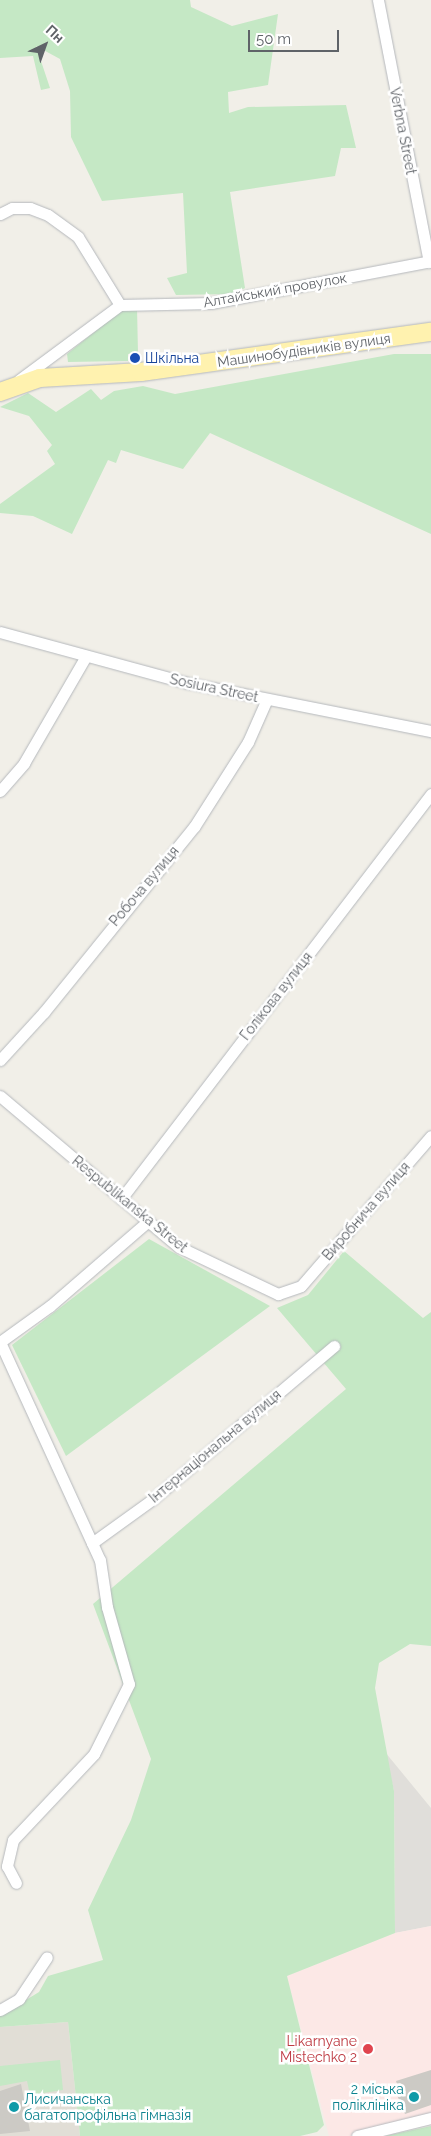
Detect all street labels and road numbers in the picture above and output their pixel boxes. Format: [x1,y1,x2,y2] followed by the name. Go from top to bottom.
[386,86,420,176] street label: Verbna Street
[202,269,348,311] street label: Алтайський провулок
[216,330,392,370] street label: Машинобудівників вулиця
[168,670,260,706] street label: Sosiura Street
[106,843,182,929] street label: Робоча вулиця
[236,949,316,1043] street label: Голікова вулиця
[69,1152,191,1256] street label: Respublikanska Street
[319,1158,413,1264] street label: Виробнича вулиця
[146,1386,284,1506] street label: Інтернаціональна вулиця

